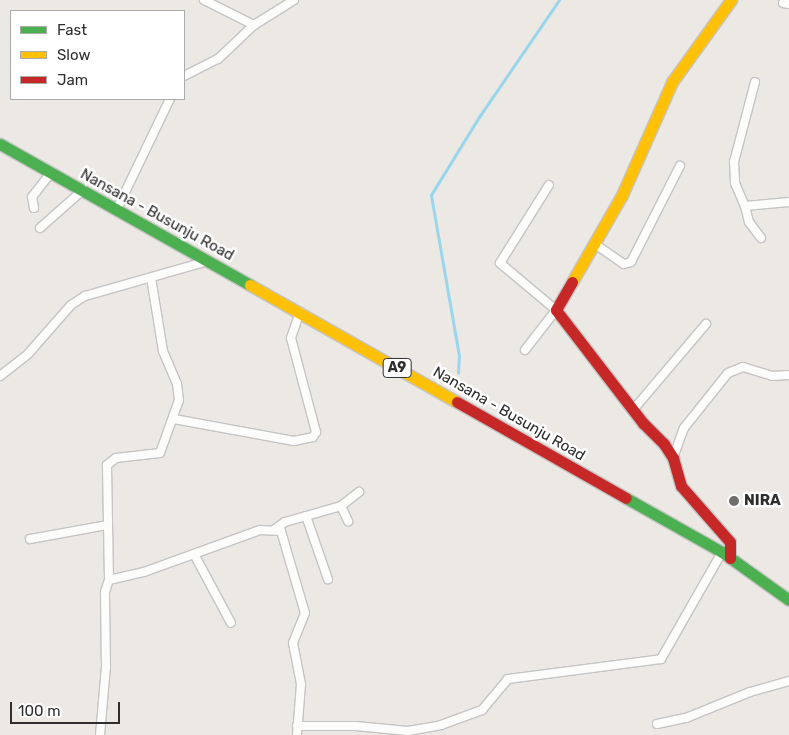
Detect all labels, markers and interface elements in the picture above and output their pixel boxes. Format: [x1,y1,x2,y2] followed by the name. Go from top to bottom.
[10,10,185,100] legend
[57,21,87,39] text: Fast
[57,46,90,64] text: Slow
[57,71,88,89] text: Jam
[77,165,237,265] street label: Nansana - Busunju Road
[382,356,412,379] road number: A9
[430,363,588,465] street label: Nansana - Busunju Road
[744,492,781,510] place label: NIRA
[728,495,740,507] marker: NIRA
[12,692,122,724] scale bar
[18,702,60,720] text: 100 m

